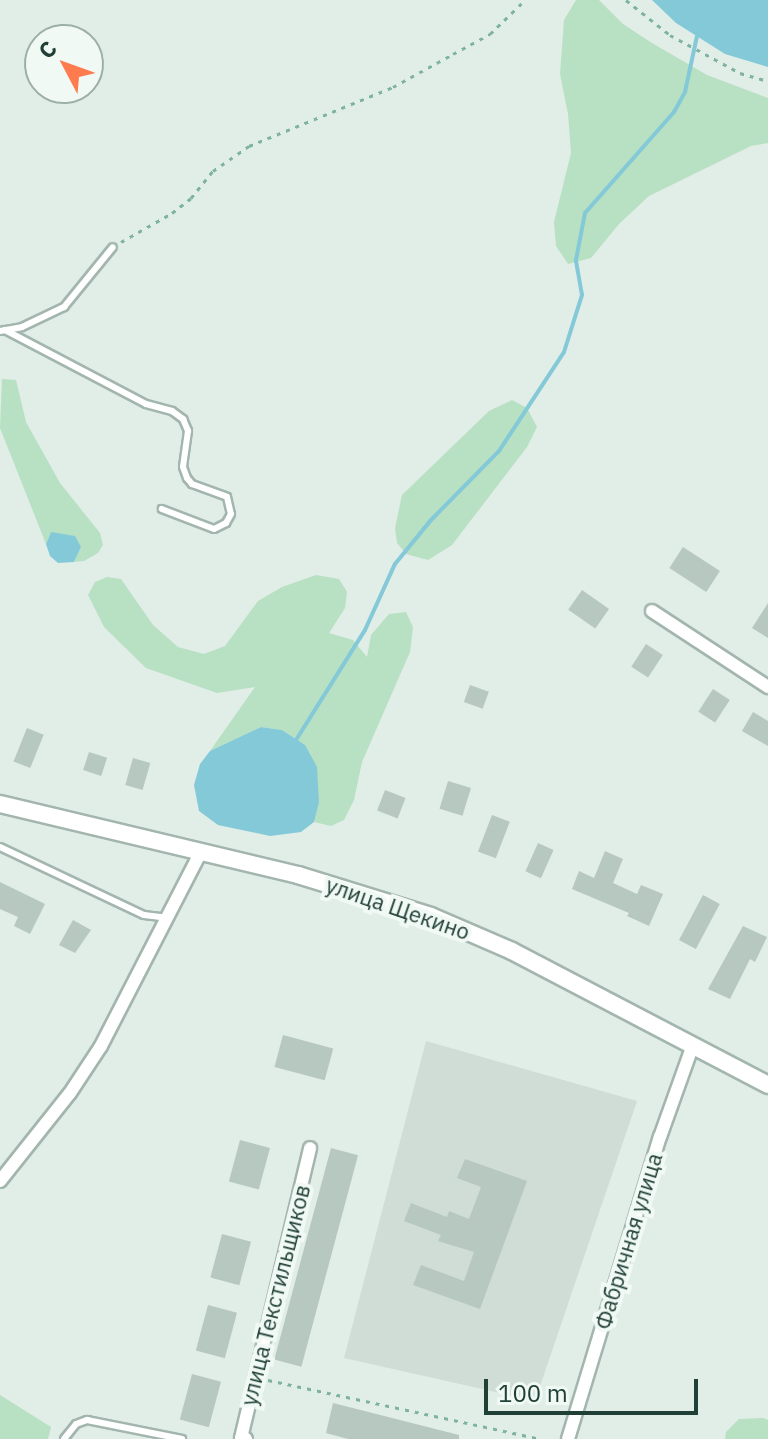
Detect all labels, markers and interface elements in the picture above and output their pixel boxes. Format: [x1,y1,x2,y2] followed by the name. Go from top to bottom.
[24,24,104,104] north arrow
[31,34,63,64] text: С
[323,871,473,945] street label: улица Щекино
[589,1150,667,1332] street label: Фабричная улица
[235,1182,315,1408] street label: улица Текстильщиков
[488,1363,702,1413] scale bar
[498,1377,568,1409] text: 100 m

